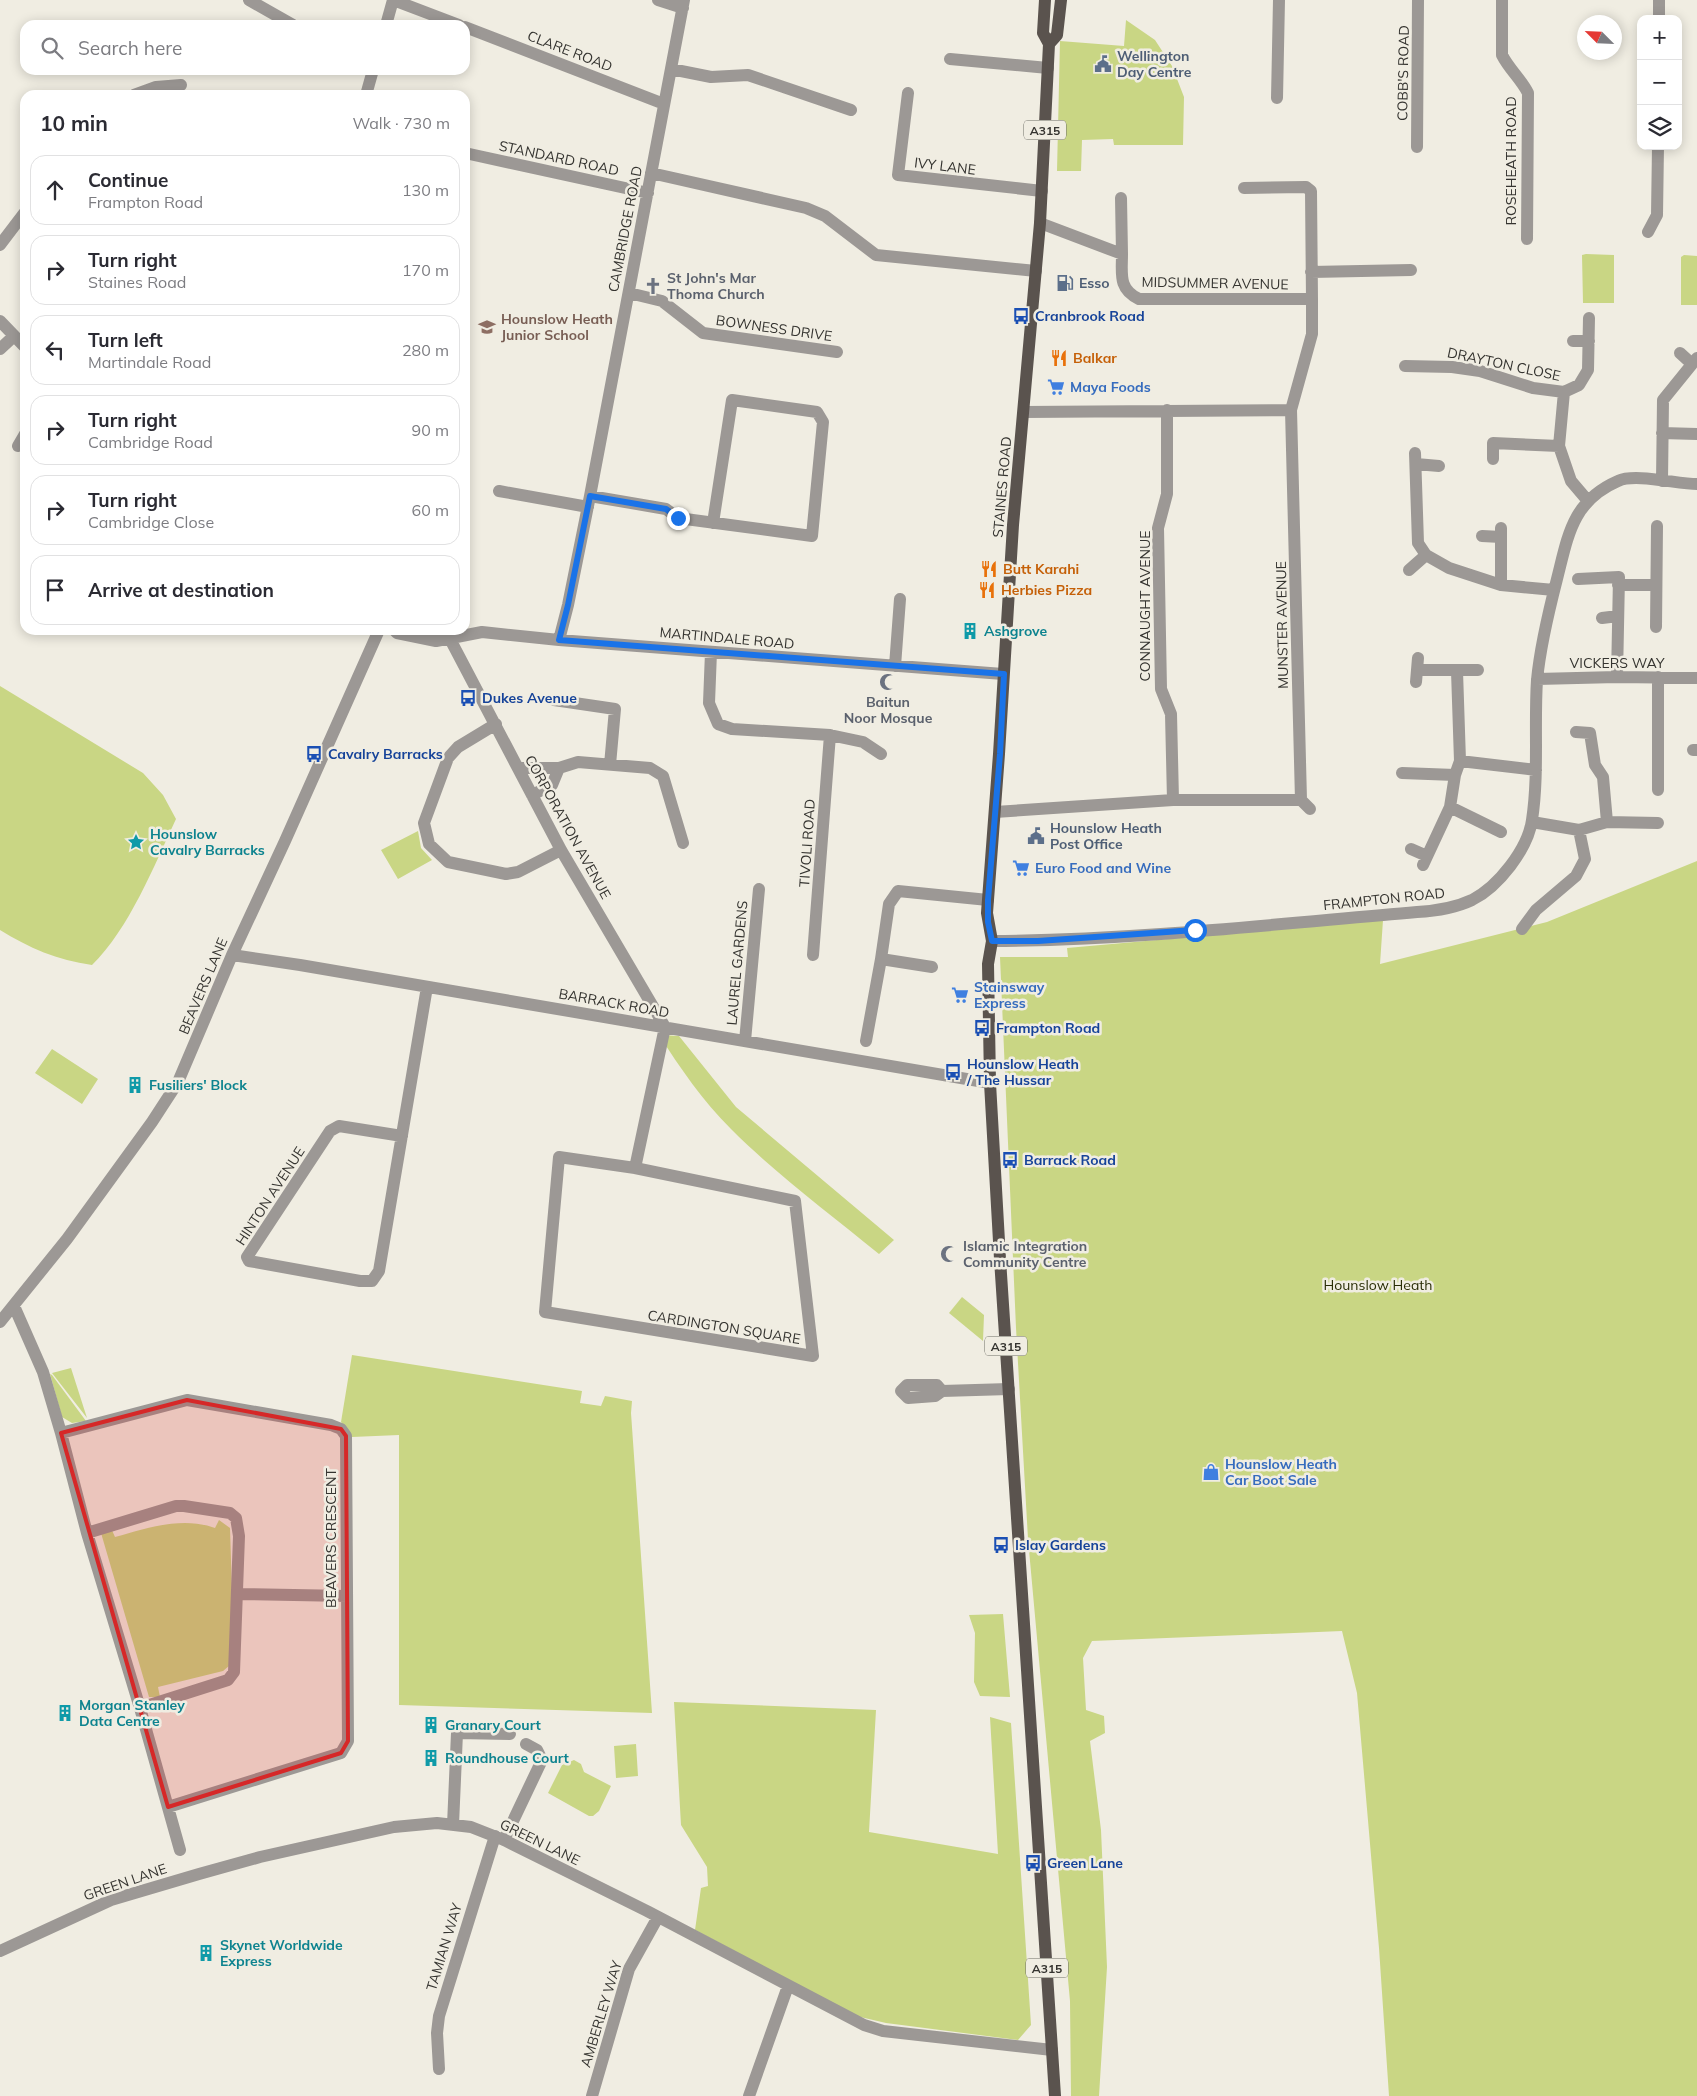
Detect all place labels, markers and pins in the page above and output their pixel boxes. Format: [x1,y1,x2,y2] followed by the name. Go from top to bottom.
[1117,47,1192,81] place label: Wellington Day Centre
[1093,54,1113,74] public building icon: Wellington Day Centre
[667,269,765,303] place label: St John's Mar Thoma Church
[1055,273,1075,293] fuel station icon: Esso
[1079,274,1110,292] place label: Esso
[643,276,663,296] church icon: St John's Mar Thoma Church
[1011,306,1031,326] bus stop icon: Cranbrook Road
[1035,307,1145,325] place label: Cranbrook Road
[501,310,613,344] place label: Hounslow Heath Junior School
[477,317,497,337] school or university icon: Hounslow Heath Junior School
[1049,348,1069,368] restaurant icon: Balkar
[1073,349,1117,367] place label: Balkar
[1046,377,1066,397] supermarket icon: Maya Foods
[1070,378,1151,396] place label: Maya Foods
[979,559,999,579] restaurant icon: Butt Karahi
[1003,560,1079,578] place label: Butt Karahi
[977,580,997,600] restaurant icon: Herbies Pizza
[1001,581,1092,599] place label: Herbies Pizza
[960,621,980,641] building icon: Ashgrove
[984,622,1048,640] place label: Ashgrove
[878,672,898,692] mosque icon: Baitun Noor Mosque
[458,688,478,708] bus stop icon: Dukes Avenue
[482,689,577,707] place label: Dukes Avenue
[844,693,933,727] place label: Baitun Noor Mosque
[304,744,324,764] bus stop icon: Cavalry Barracks
[328,745,443,763] place label: Cavalry Barracks
[1050,819,1162,853] place label: Hounslow Heath Post Office
[150,825,265,859] place label: Hounslow Cavalry Barracks
[1026,826,1046,846] public building icon: Hounslow Heath Post Office
[126,832,146,852] place icon: Hounslow Cavalry Barracks
[1011,858,1031,878] supermarket icon: Euro Food and Wine
[1035,859,1171,877] place label: Euro Food and Wine
[974,978,1045,1012] place label: Stainsway Express
[950,985,970,1005] supermarket icon: Stainsway Express
[972,1018,992,1038] bus stop icon: Frampton Road
[996,1019,1100,1037] place label: Frampton Road
[966,1055,1079,1089] place label: Hounslow Heath / The Hussar
[943,1062,963,1082] bus stop icon: Hounslow Heath / The Hussar
[125,1075,145,1095] building icon: Fusiliers' Block
[149,1076,247,1094] place label: Fusiliers' Block
[1000,1150,1020,1170] bus stop icon: Barrack Road
[1024,1151,1116,1169] place label: Barrack Road
[963,1237,1087,1271] place label: Islamic Integration Community Centre
[939,1244,959,1264] mosque icon: Islamic Integration Community Centre
[1225,1455,1337,1489] place label: Hounslow Heath Car Boot Sale
[1201,1462,1221,1482] shop icon: Hounslow Heath Car Boot Sale
[991,1535,1011,1555] bus stop icon: Islay Gardens
[1015,1536,1106,1554] place label: Islay Gardens
[79,1696,185,1730] place label: Morgan Stanley Data Centre
[55,1703,75,1723] building icon: Morgan Stanley Data Centre
[421,1715,441,1735] building icon: Granary Court
[445,1716,542,1734] place label: Granary Court
[421,1748,441,1768] building icon: Roundhouse Court
[445,1749,570,1767] place label: Roundhouse Court
[1023,1853,1043,1873] bus stop icon: Green Lane
[1047,1854,1123,1872] place label: Green Lane
[220,1936,343,1970] place label: Skynet Worldwide Express
[196,1943,216,1963] building icon: Skynet Worldwide Express

